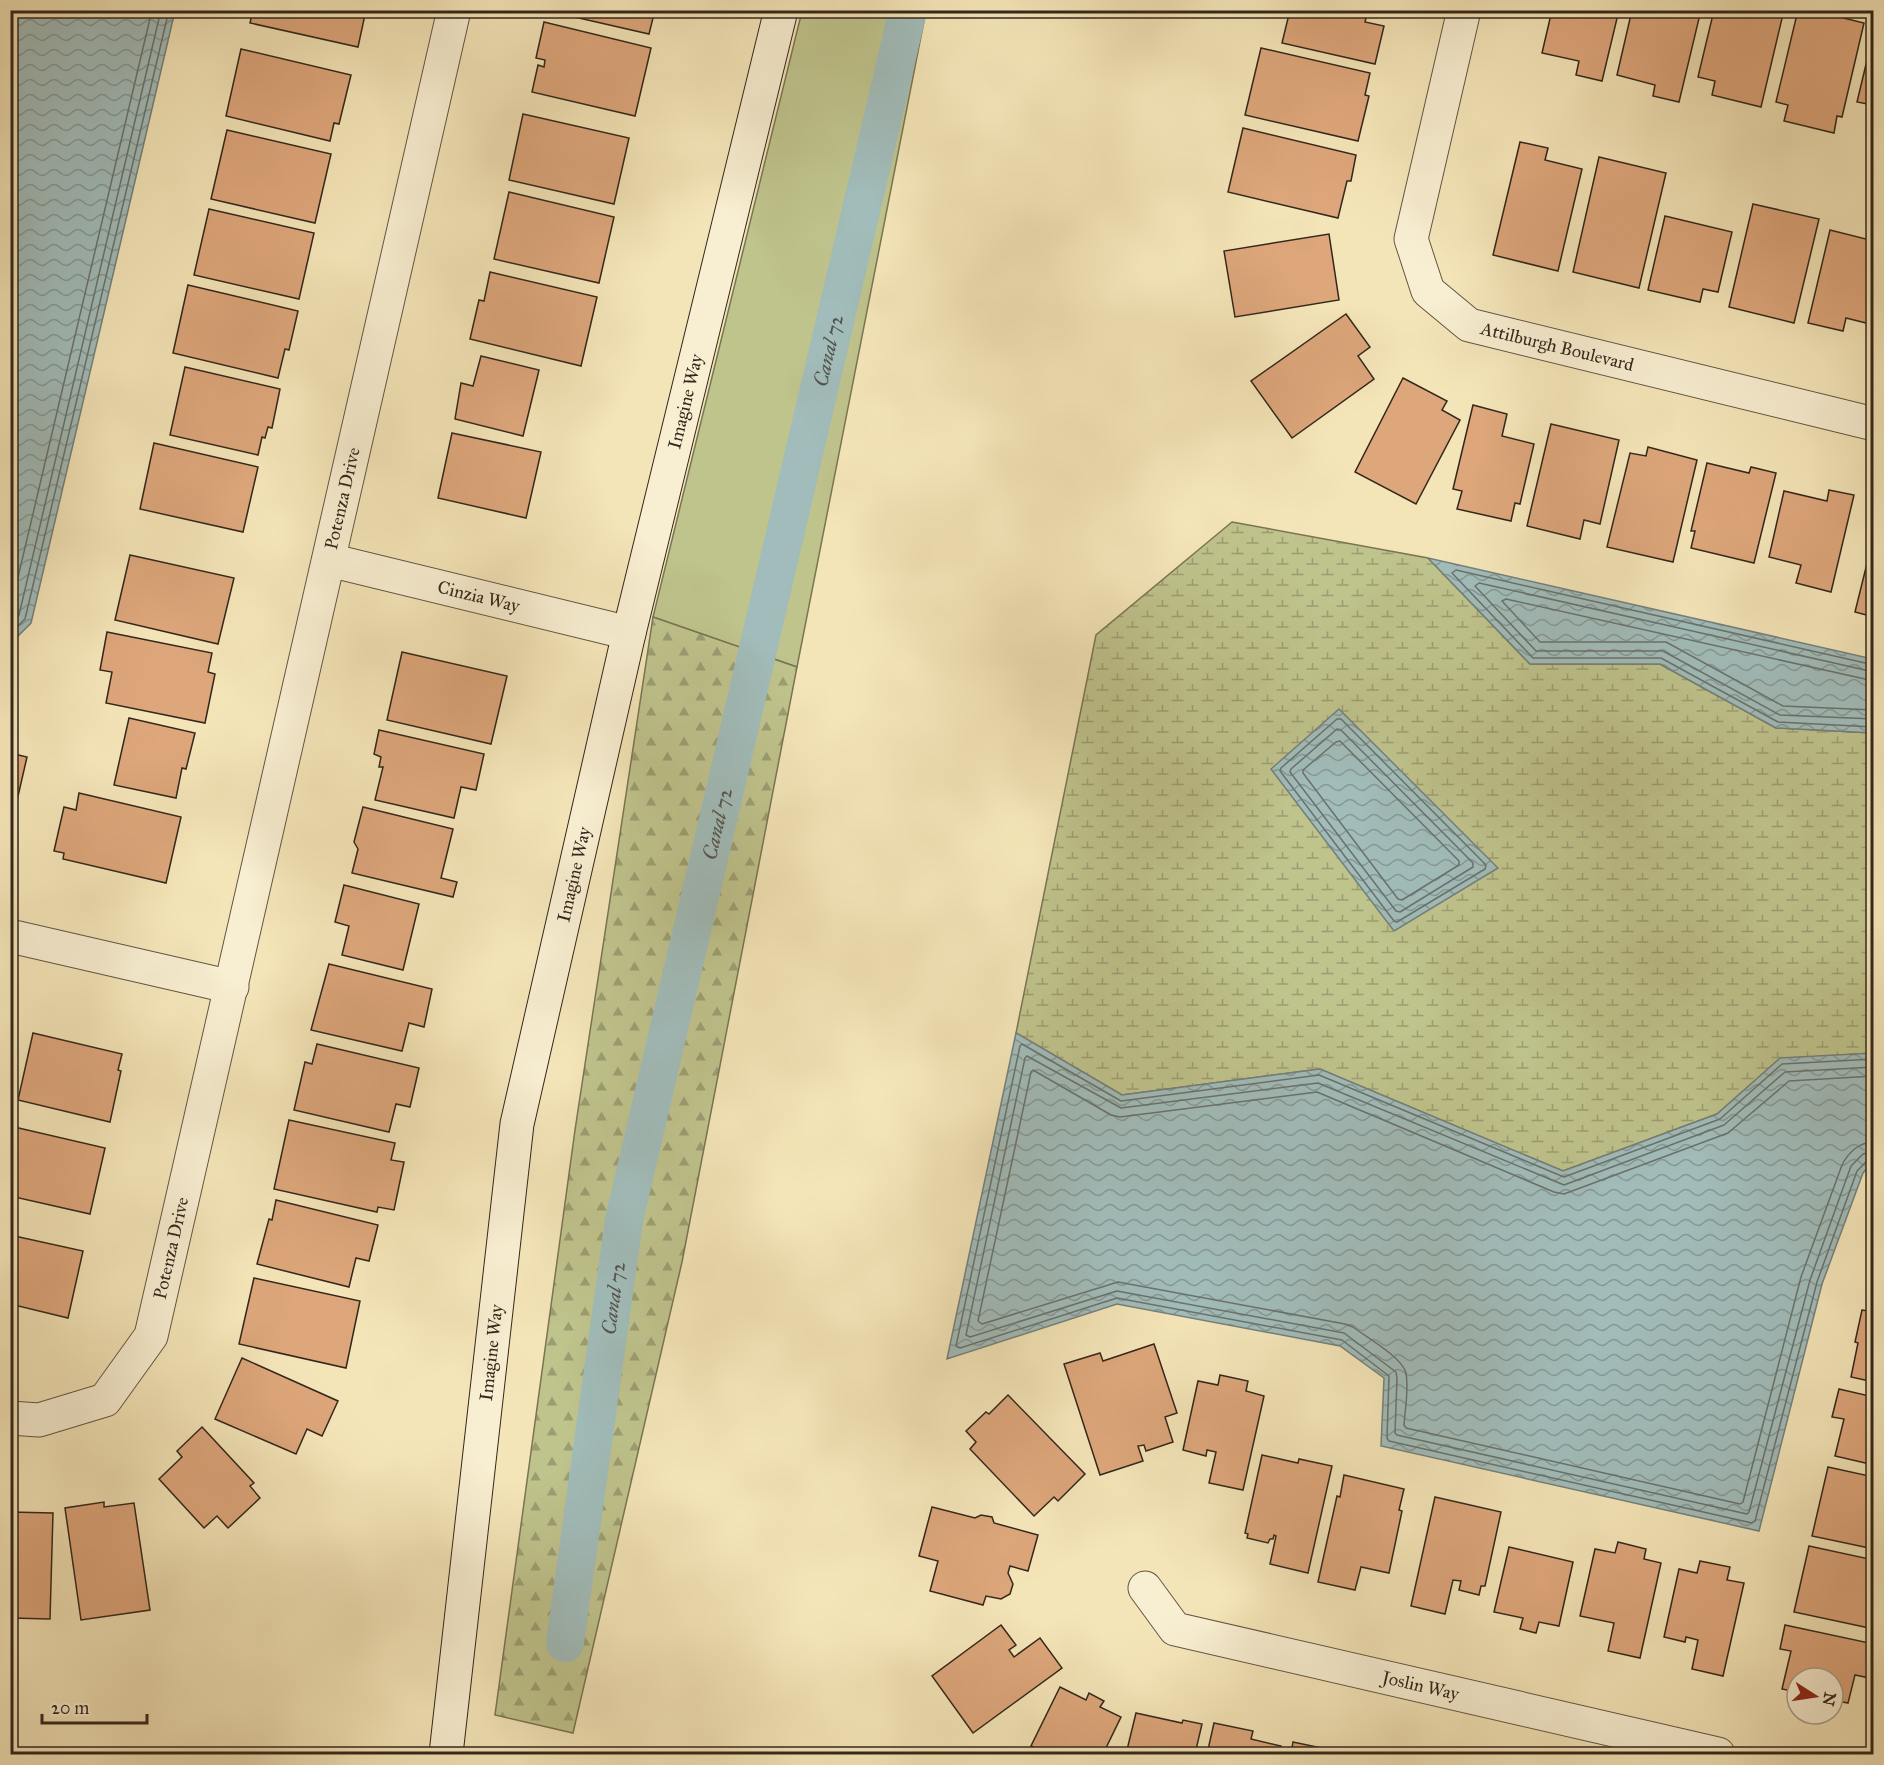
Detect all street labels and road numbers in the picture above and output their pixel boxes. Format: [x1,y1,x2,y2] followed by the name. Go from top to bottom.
[1478,317,1636,376] street label: Attilburgh Boulevard
[663,351,708,451] street label: Imagine Way
[320,445,365,552] street label: Potenza Drive
[435,576,522,617] street label: Cinzia Way
[552,824,596,924] street label: Imagine Way
[149,1195,193,1301] street label: Potenza Drive
[475,1303,508,1402] street label: Imagine Way
[1378,1666,1462,1705] street label: Joslin Way

